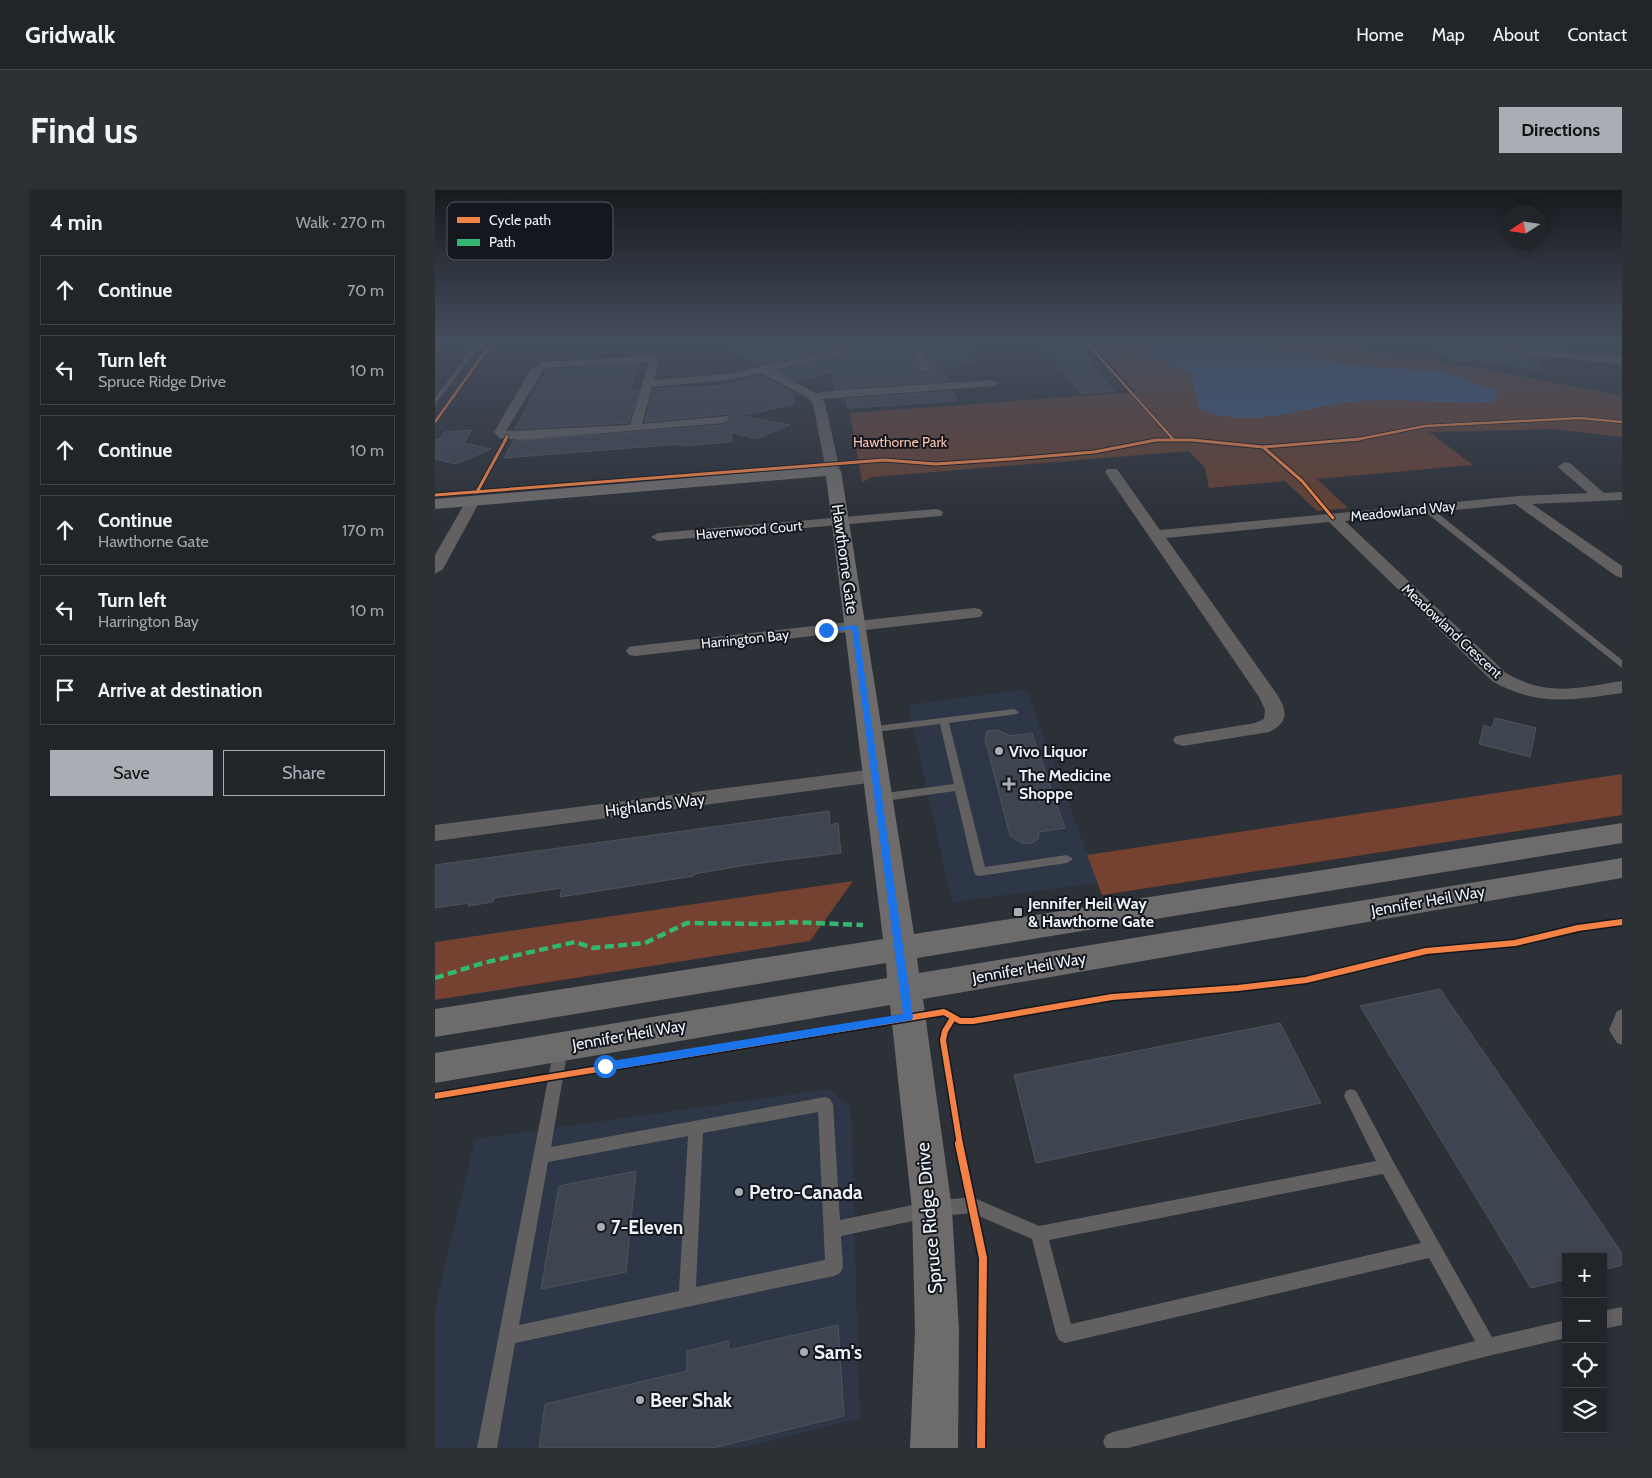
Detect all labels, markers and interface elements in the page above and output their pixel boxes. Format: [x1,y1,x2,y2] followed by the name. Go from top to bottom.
[25,20,115,49] text: Gridwalk
[1356,24,1404,46] text: Home
[1432,24,1465,46] text: Map
[1493,24,1539,46] text: About
[1567,24,1627,46] text: Contact
[1499,107,1622,153] button: Directions
[30,109,138,152] text: Find us
[447,202,613,260] legend
[1502,205,1547,250] north arrow
[50,210,103,235] text: 4 min
[489,211,551,229] text: Cycle path
[296,213,385,232] text: Walk · 270 m
[489,233,516,251] text: Path
[51,276,79,304] icon: ahead
[98,279,172,302] text: Continue
[347,281,384,300] text: 70 m
[98,349,166,372] text: Turn left
[51,356,79,384] icon: left
[350,361,384,380] text: 10 m
[98,372,226,391] text: Spruce Ridge Drive
[853,433,948,451] park label: Hawthorne Park
[51,436,79,464] icon: ahead
[98,439,172,462] text: Continue
[350,441,384,460] text: 10 m
[1350,497,1456,525] street label: Meadowland Way
[828,503,862,615] street label: Hawthorne Gate
[98,509,172,532] text: Continue
[51,516,79,544] icon: ahead
[695,516,803,544] street label: Havenwood Court
[342,521,384,540] text: 170 m
[98,532,209,551] text: Hawthorne Gate
[1398,580,1506,682] street label: Meadowland Crescent
[98,589,166,612] text: Turn left
[51,596,79,624] icon: left
[350,601,384,620] text: 10 m
[98,612,199,631] text: Harrington Bay
[815,619,838,642] route end
[700,625,790,653] street label: Harrington Bay
[51,676,79,704] icon: arrive
[98,679,262,702] text: Arrive at destination
[1009,742,1088,761] place label: Vivo Liquor
[993,745,1005,757] marker: Vivo Liquor
[50,750,213,796] button: Save
[223,750,385,796] button: Share
[1019,766,1111,803] place label: The Medicine Shoppe
[1003,778,1015,790] marker: The Medicine Shoppe
[604,789,706,821] street label: Highlands Way
[1369,882,1486,921] street label: Jennifer Heil Way
[1027,894,1154,931] place label: Jennifer Heil Way & Hawthorne Gate
[1012,906,1024,918] marker: Jennifer Heil Way & Hawthorne Gate
[970,949,1087,988] street label: Jennifer Heil Way
[570,1016,687,1055] street label: Jennifer Heil Way
[594,1055,617,1078] route start
[911,1141,947,1295] street label: Spruce Ridge Drive
[749,1181,863,1204] place label: Petro-Canada
[733,1186,745,1198] marker: Petro-Canada
[611,1216,683,1239] place label: 7-Eleven
[595,1221,607,1233] marker: 7-Eleven
[1562,1253,1607,1433] map controls
[1562,1253,1607,1298] button: +
[1562,1298,1607,1343] button: −
[814,1341,862,1364] place label: Sam's
[1562,1343,1607,1388] button: locate
[798,1346,810,1358] marker: Sam's
[1562,1388,1607,1433] button: layers
[650,1389,733,1412] place label: Beer Shak
[634,1394,646,1406] marker: Beer Shak

